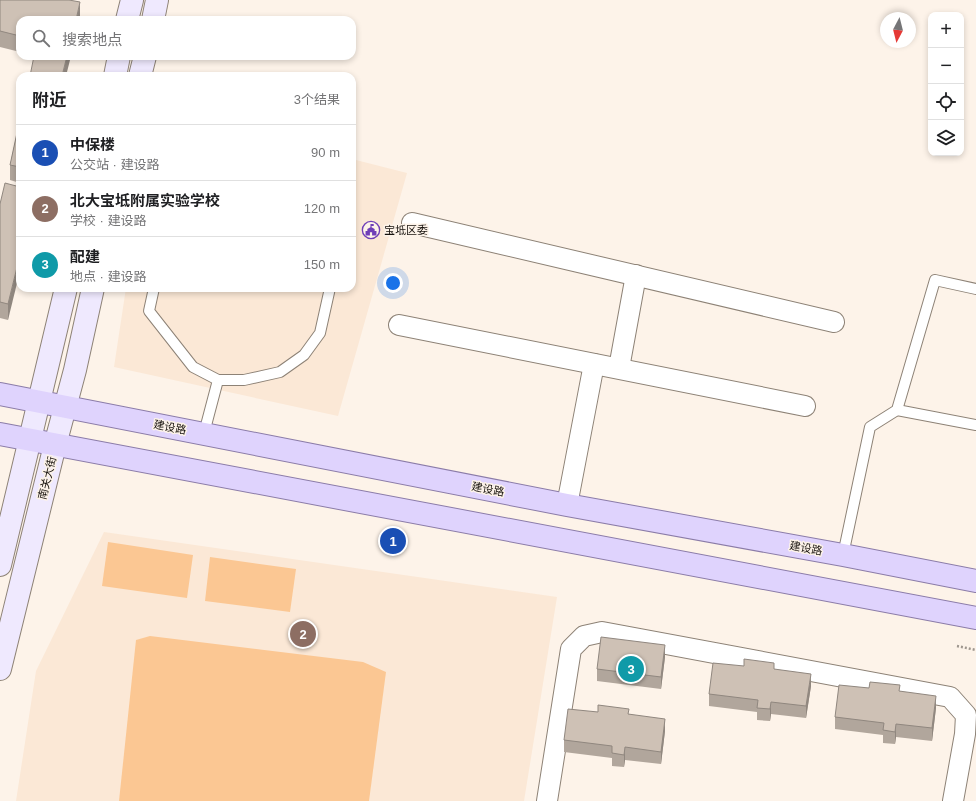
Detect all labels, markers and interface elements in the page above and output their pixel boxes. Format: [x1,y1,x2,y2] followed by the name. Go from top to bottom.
[880,12,916,48] north arrow
[928,12,964,156] map controls
[928,12,964,48] button: +
[16,16,356,60] search box
[30,27,52,49] icon: search
[62,31,122,48] text: 搜索地点
[928,48,964,84] button: −
[928,84,964,120] button: locate
[32,91,66,110] text: 附近
[294,92,340,107] text: 3个结果
[928,120,964,156] button: layers
[70,136,115,153] text: 中保楼
[41,145,49,160] text: 1
[311,145,340,160] text: 90 m
[70,157,160,172] text: 公交站 · 建设路
[70,192,220,209] text: 北大宝坻附属实验学校
[41,201,49,216] text: 2
[304,201,340,216] text: 120 m
[70,213,147,228] text: 学校 · 建设路
[361,220,381,240] public building icon: 宝坻区委
[384,224,428,236] place label: 宝坻区委
[70,248,100,265] text: 配建
[41,257,49,272] text: 3
[304,257,340,272] text: 150 m
[70,269,147,284] text: 地点 · 建设路
[383,273,403,293] your location
[153,418,187,436] street label: 建设路
[36,455,58,501] street label: 南关大街
[471,480,505,498] street label: 建设路
[380,526,406,556] pin: 1
[789,539,823,557] street label: 建设路
[290,619,316,649] pin: 2
[618,654,644,684] pin: 3

